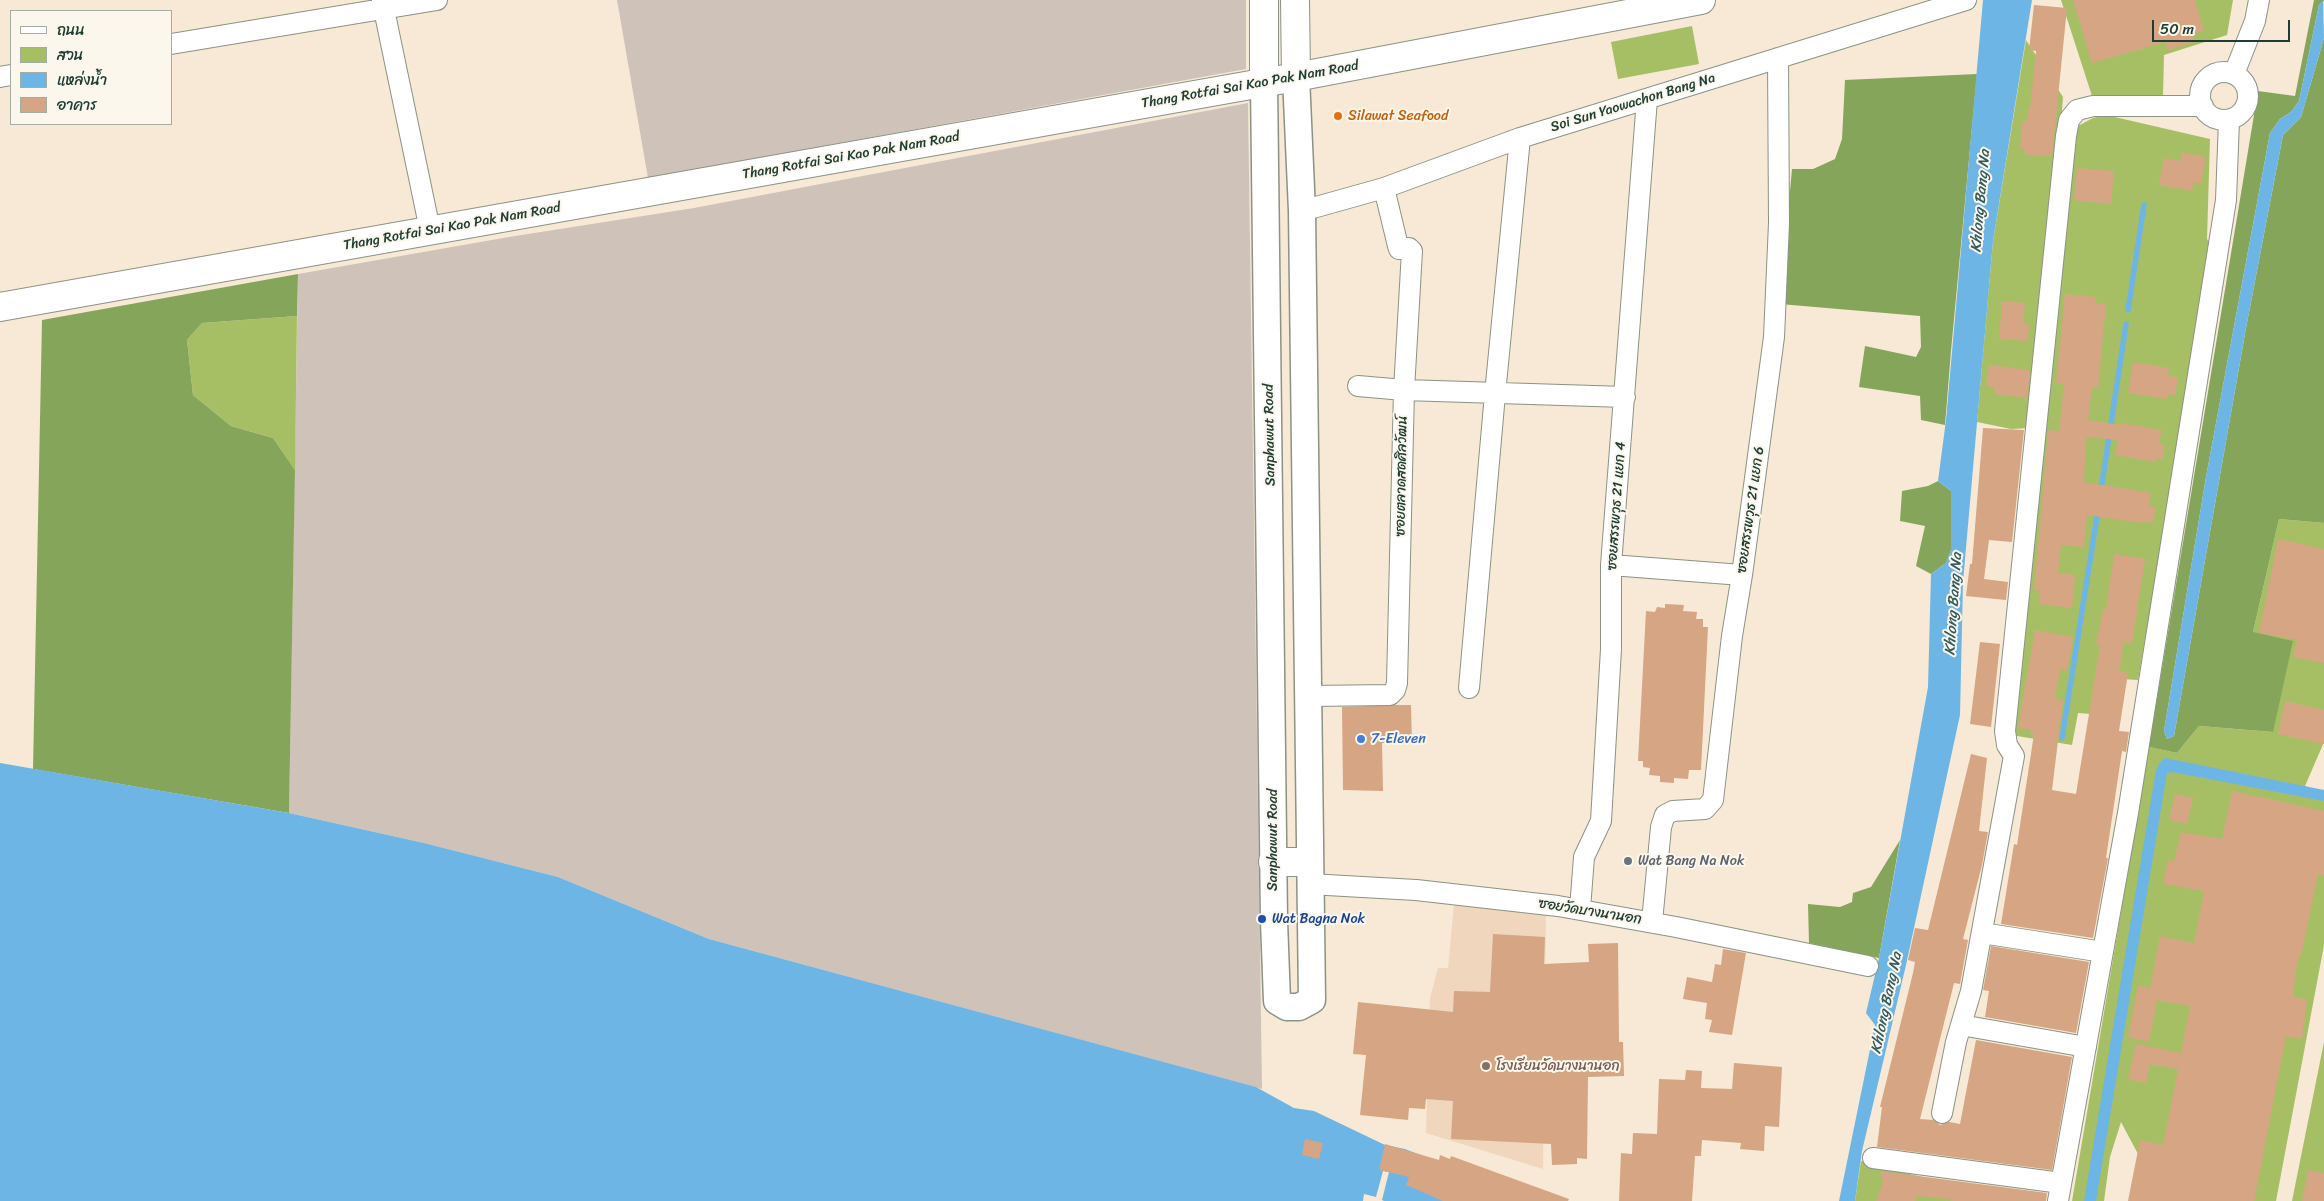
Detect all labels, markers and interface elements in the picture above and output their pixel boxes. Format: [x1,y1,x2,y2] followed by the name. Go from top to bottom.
[10,10,172,125] legend
[2154,10,2292,42] scale bar
[2160,16,2194,42] text: 50 m
[57,17,85,43] text: ถนน
[57,42,83,68] text: สวน
[1140,58,1360,112] street label: Thang Rotfai Sai Kao Pak Nam Road
[57,67,107,93] text: แหล่งน้ำ
[1549,70,1717,136] street label: Soi Sun Yaowachon Bang Na
[57,92,97,118] text: อาคาร
[1348,108,1448,124] place label: Silawat Seafood
[1332,110,1344,122] marker: Silawat Seafood
[741,129,961,183] street label: Thang Rotfai Sai Kao Pak Nam Road
[1968,149,1994,253] water label: Khlong Bang Na
[342,200,562,254] street label: Thang Rotfai Sai Kao Pak Nam Road
[1261,384,1279,486] street label: Sanphawut Road
[1393,416,1411,536] street label: ซอยตลาดสดศิลวัฒน์
[1604,441,1630,571] street label: ซอยสรรพวุธ 21 แยก 4
[1734,446,1768,574] street label: ซอยสรรพวุธ 21 แยก 6
[1941,552,1967,656] water label: Khlong Bang Na
[1371,731,1426,747] place label: 7-Eleven
[1355,733,1367,745] marker: 7-Eleven
[1265,789,1281,891] street label: Sanphawut Road
[1638,853,1744,869] place label: Wat Bang Na Nok
[1622,855,1634,867] marker: Wat Bang Na Nok
[1537,896,1643,928] street label: ซอยวัดบางนานอก
[1272,911,1365,927] place label: Wat Bagna Nok
[1256,913,1268,925] marker: Wat Bagna Nok
[1867,951,1907,1055] water label: Khlong Bang Na
[1496,1058,1619,1074] place label: โรงเรียนวัดบางนานอก
[1480,1060,1492,1072] marker: โรงเรียนวัดบางนานอก

